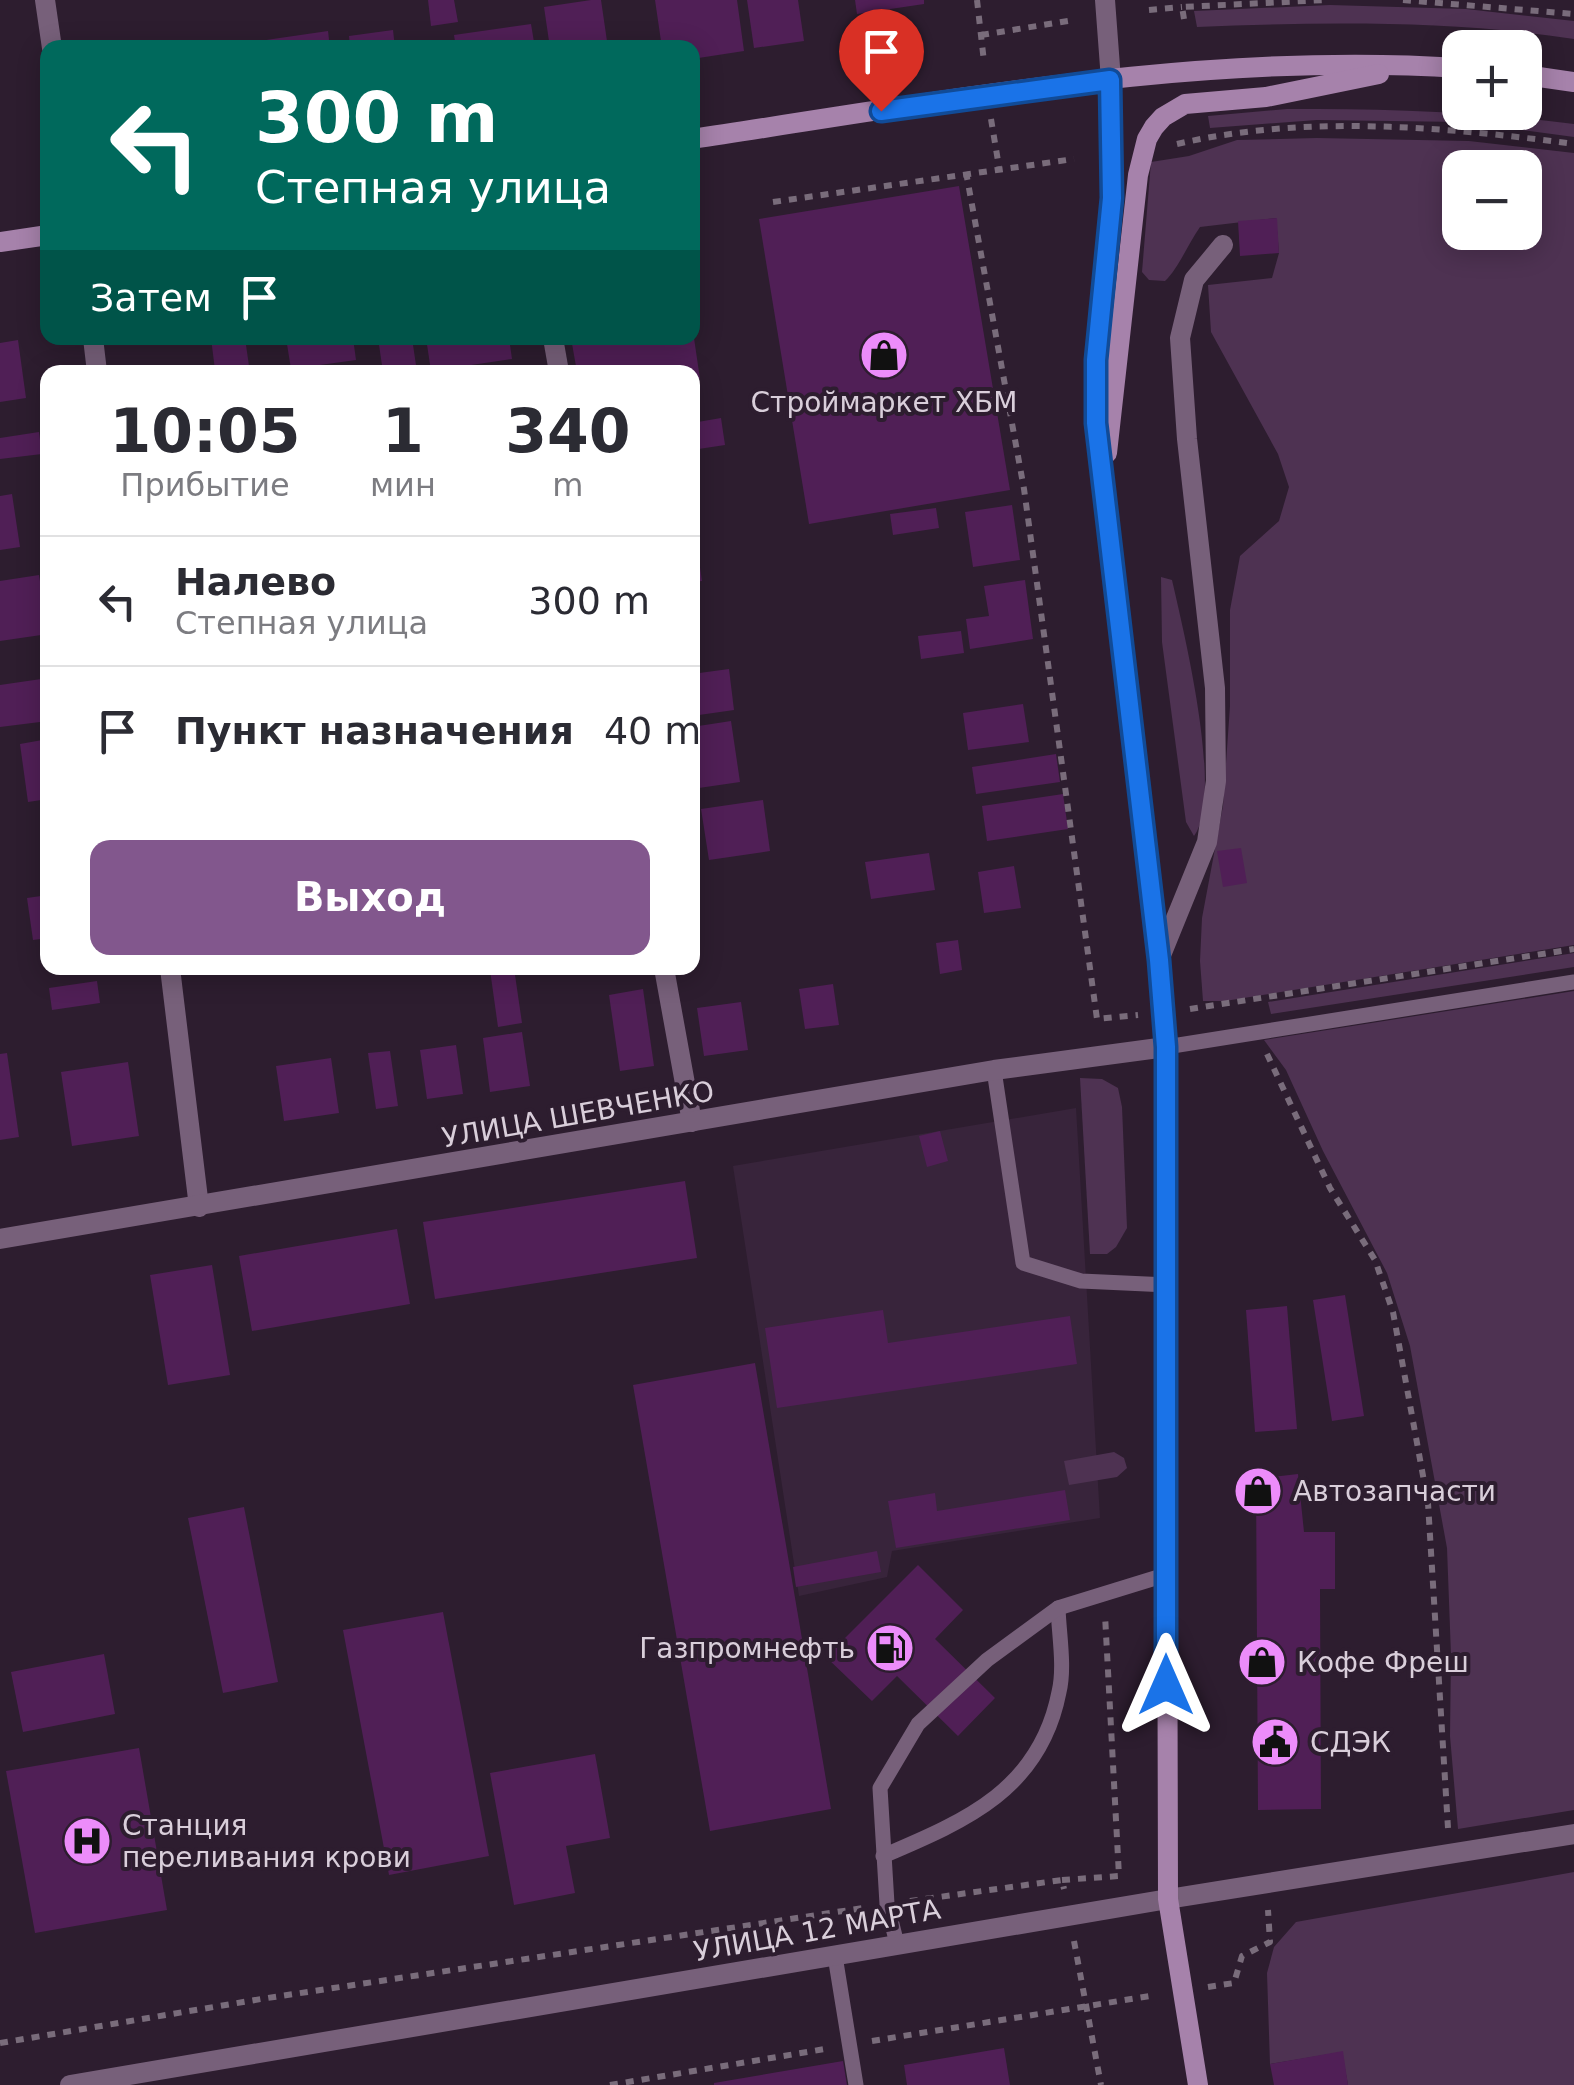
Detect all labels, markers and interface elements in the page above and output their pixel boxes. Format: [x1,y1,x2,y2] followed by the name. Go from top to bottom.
[839,9,924,112] pin
[854,24,909,79] icon: arrive
[1442,30,1542,250] map controls
[1442,30,1542,130] button: +
[255,77,498,159] text: 300 m
[90,80,220,210] icon: left
[1442,150,1542,250] button: −
[255,161,611,214] text: Степная улица
[232,270,287,325] icon: arrive
[90,276,212,320] text: Затем
[858,329,910,381] shop icon: Строймаркет ХБМ
[751,386,1017,419] place label: Строймаркет ХБМ
[109,396,300,466] text: 10:05
[382,396,424,466] text: 1
[505,396,631,466] text: 340
[120,466,290,504] text: Прибытие
[370,466,436,504] text: мин
[552,466,583,504] text: m
[175,560,336,604] text: Налево
[90,574,145,629] icon: left
[528,579,650,623] text: 300 m
[175,604,428,642] text: Степная улица
[90,704,145,759] icon: arrive
[175,709,574,753] text: Пункт назначения
[604,709,701,753] text: 40 m
[90,840,650,955] button: Выход
[440,1074,717,1155] street label: УЛИЦА ШЕВЧЕНКО
[1232,1465,1284,1517] shop icon: Автозапчасти
[1293,1475,1496,1508] place label: Автозапчасти
[864,1622,916,1674] fuel station icon: Газпромнефть
[639,1632,855,1665] place label: Газпромнефть
[1114,1633,1218,1737] position arrow
[1236,1636,1288,1688] shop icon: Кофе Фреш
[1297,1646,1469,1679] place label: Кофе Фреш
[1249,1716,1301,1768] public building icon: СДЭК
[1310,1726,1391,1759] place label: СДЭК
[122,1809,411,1874] place label: Станция переливания крови
[61,1815,113,1867] hospital icon: Станция переливания крови
[691,1893,943,1968] street label: УЛИЦА 12 МАРТА

